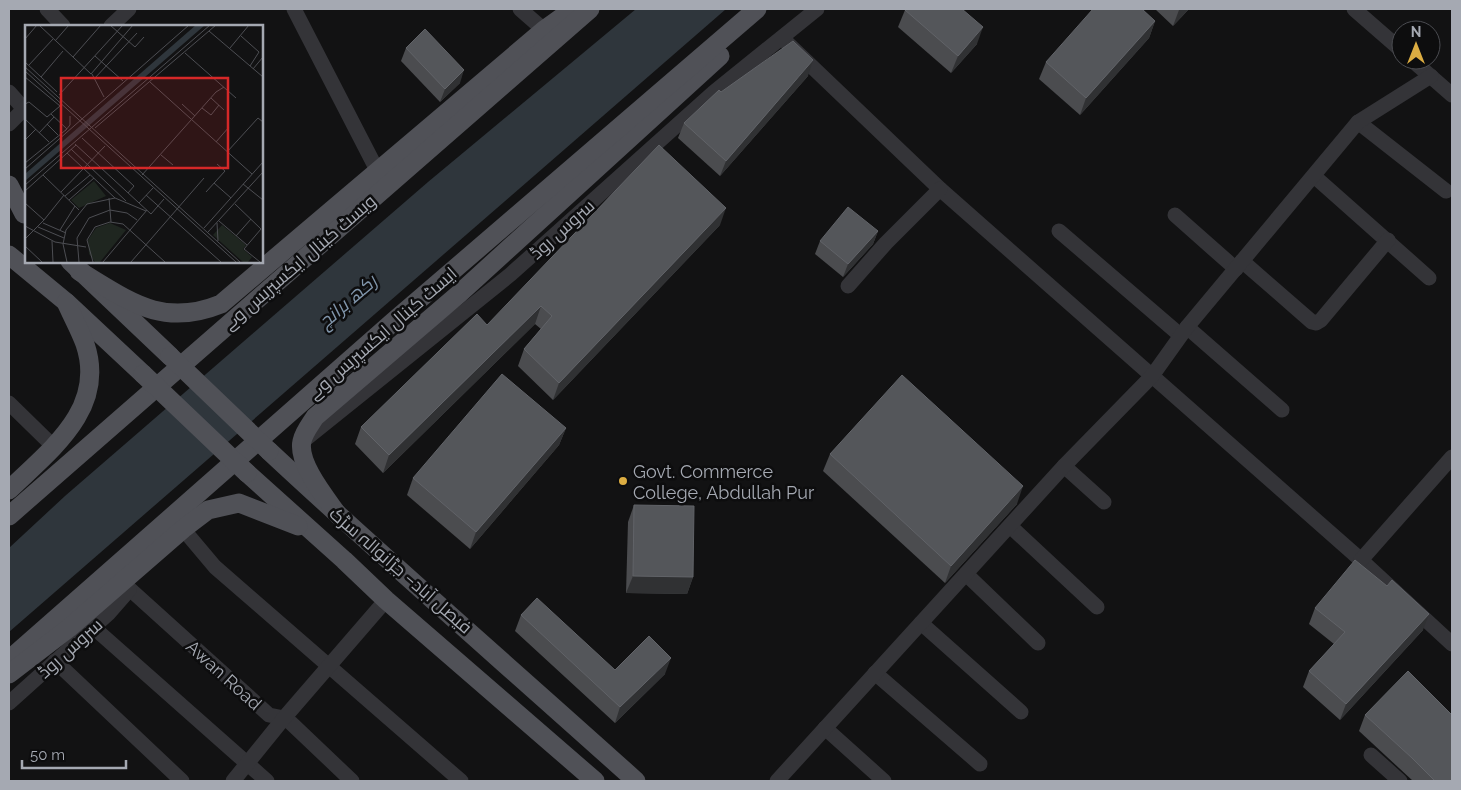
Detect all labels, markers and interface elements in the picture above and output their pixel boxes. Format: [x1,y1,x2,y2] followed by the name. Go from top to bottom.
[1391,20,1441,70] north arrow
[1411,24,1421,40] text: N
[25,25,262,262] inset map
[218,190,381,336] street label: ویسٹ کینال ایکسپریس وے
[525,195,599,264] street label: سروس روڈ
[303,263,462,405] street label: ایسٹ کینال ایکسپریس وے
[313,268,384,335] water label: رکھ برانچ
[633,461,815,503] place label: Govt. Commerce College, Abdullah Pur
[617,475,629,487] marker: Govt. Commerce College, Abdullah Pur
[325,502,477,638] street label: فیصل آباد– جڑانوالہ سڑک
[33,614,107,683] street label: سروس روڈ
[182,636,266,714] street label: Awan Road
[22,738,126,770] scale bar
[30,746,65,764] text: 50 m

